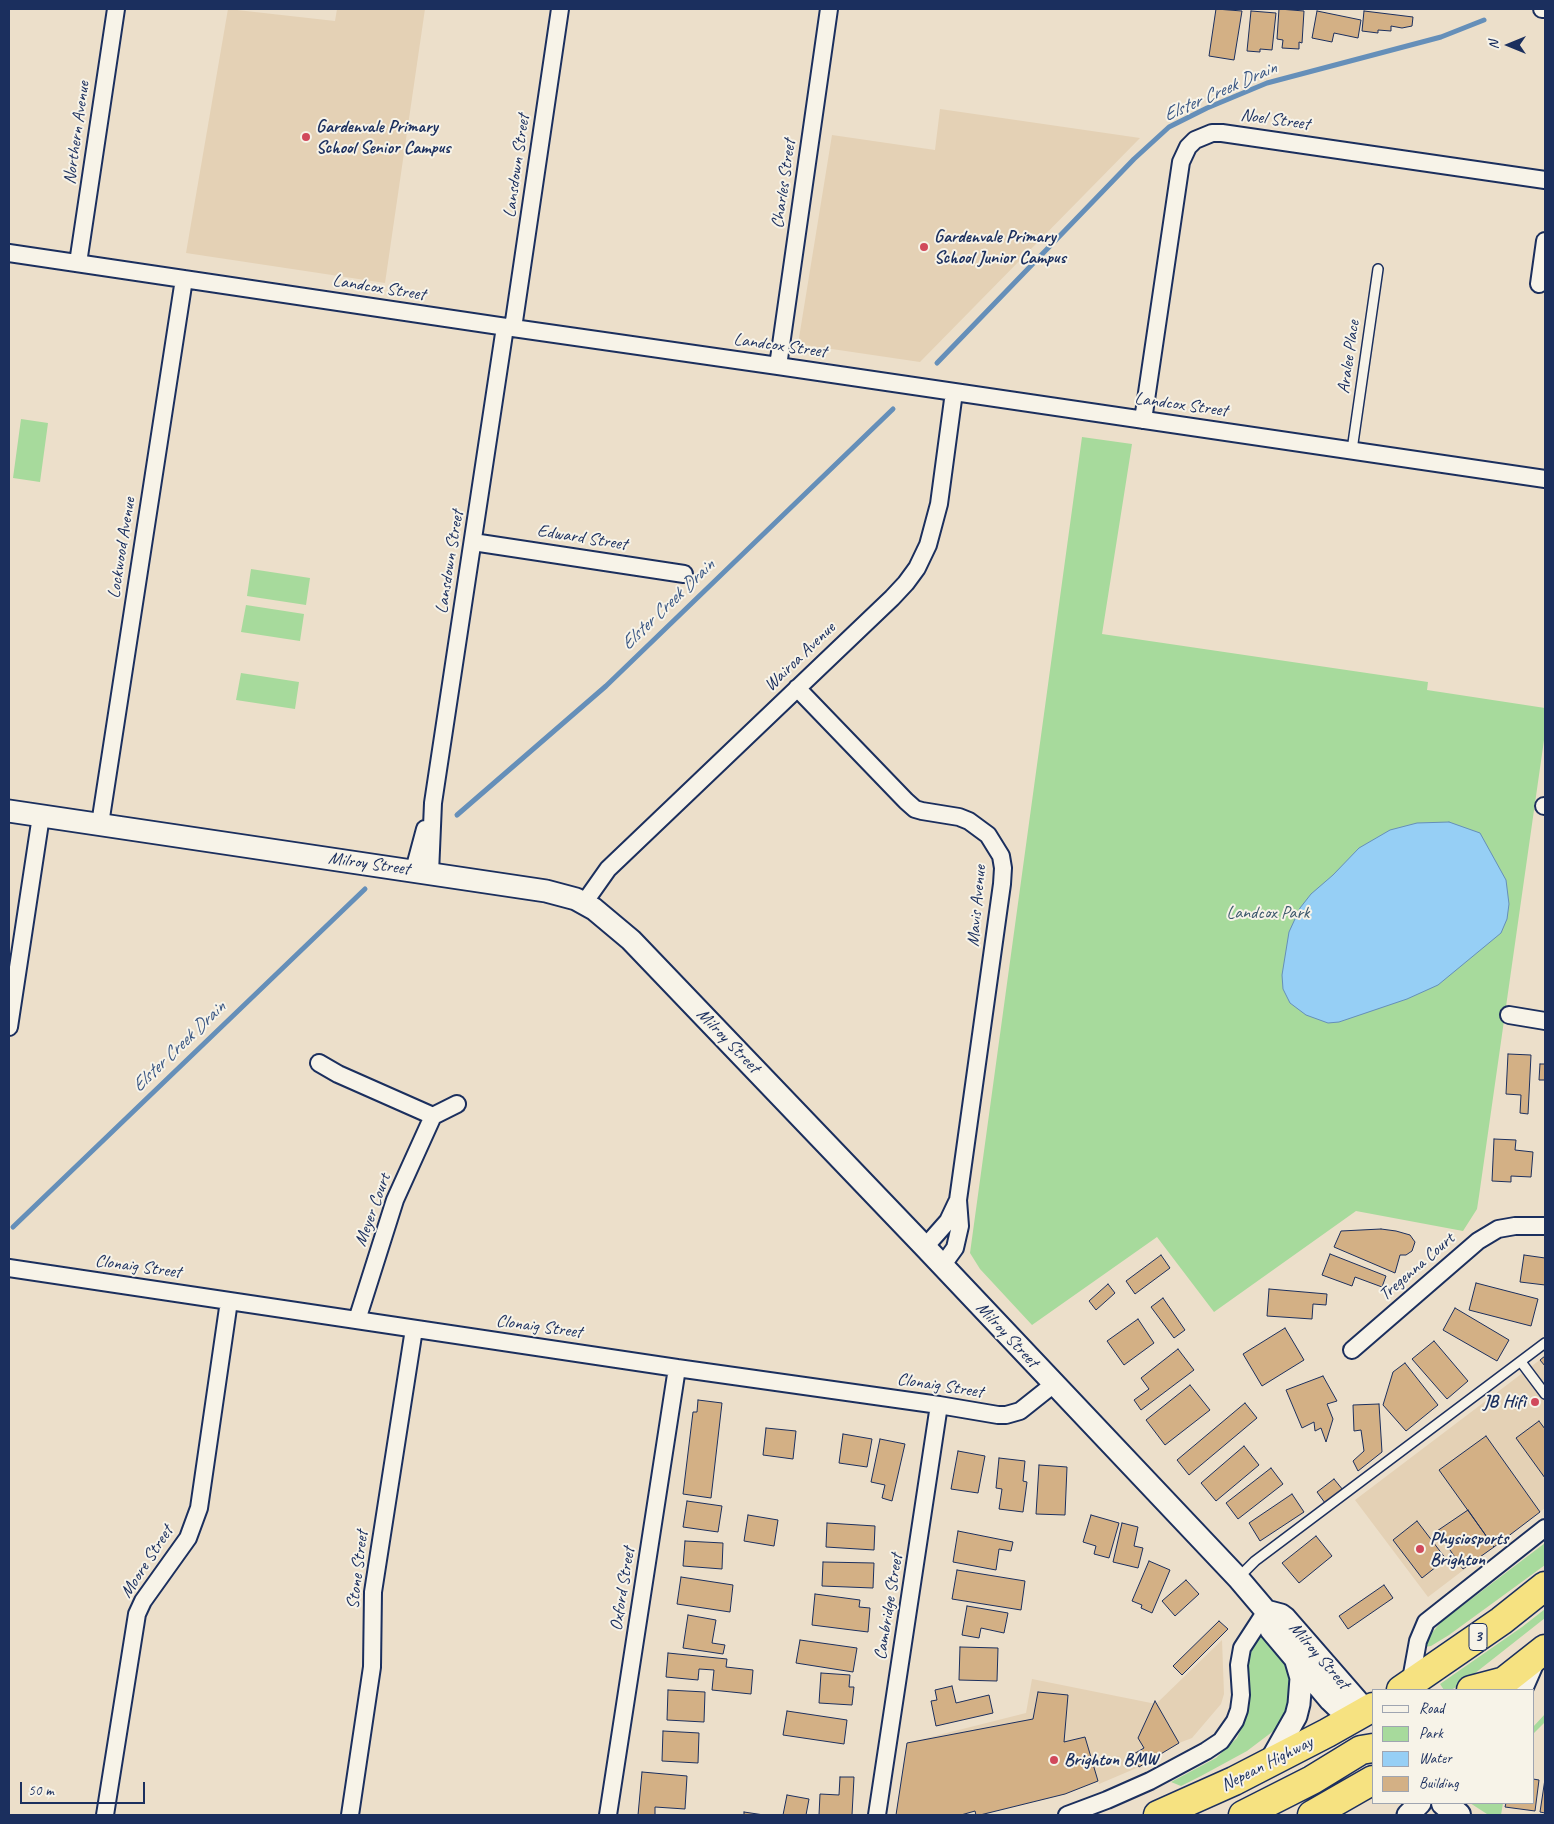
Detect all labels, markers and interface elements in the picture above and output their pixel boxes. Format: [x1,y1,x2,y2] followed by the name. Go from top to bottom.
[1484,20,1534,70] north arrow
[1485,41,1502,49] text: N
[1160,57,1280,127] water label: Elster Creek Drain
[59,80,95,186] street label: Northern Avenue
[1239,104,1311,136] street label: Noel Street
[499,113,535,219] street label: Lansdown Street
[316,116,450,158] place label: Gardenvale Primary School Senior Campus
[300,131,312,143] marker: Gardenvale Primary School Senior Campus
[767,138,801,230] street label: Charles Street
[934,226,1066,268] place label: Gardenvale Primary School Junior Campus
[918,241,930,253] marker: Gardenvale Primary School Junior Campus
[331,270,427,306] street label: Landcox Street
[1333,319,1365,395] street label: Aralee Place
[732,329,828,363] street label: Landcox Street
[1133,388,1229,422] street label: Landcox Street
[103,496,141,600] street label: Lockwood Avenue
[431,509,469,615] street label: Lansdown Street
[535,520,629,556] street label: Edward Street
[616,555,720,655] water label: Elster Creek Drain
[760,618,840,696] street label: Wairoa Avenue
[327,848,411,880] street label: Milroy Street
[963,864,991,948] street label: Mavis Avenue
[1227,902,1309,924] park label: Landcox Park
[127,997,231,1097] water label: Elster Creek Drain
[692,1004,764,1078] street label: Milroy Street
[350,1171,396,1249] street label: Meyer Court
[1375,1228,1459,1306] street label: Tregenna Court
[94,1250,182,1284] street label: Clonaig Street
[971,1298,1043,1372] street label: Milroy Street
[495,1310,583,1344] street label: Clonaig Street
[896,1369,984,1403] street label: Clonaig Street
[1483,1391,1525,1413] place label: JB Hifi
[1529,1396,1541,1408] marker: JB Hifi
[116,1522,178,1602] street label: Moore Street
[1430,1528,1508,1570] place label: Physiosports Brighton
[342,1530,374,1610] street label: Stone Street
[1414,1543,1426,1555] marker: Physiosports Brighton
[606,1546,640,1632] street label: Oxford Street
[870,1552,908,1662] street label: Cambridge Street
[1284,1618,1354,1694] street label: Milroy Street
[1469,1624,1487,1650] road number: 3
[1372,1689,1534,1804] legend
[1419,1699,1444,1718] text: Road
[1419,1724,1443,1743] text: Park
[1217,1732,1317,1796] street label: Nepean Highway
[1064,1749,1158,1771] place label: Brighton BMW
[1419,1749,1452,1768] text: Water
[1048,1754,1060,1766] marker: Brighton BMW
[22,1772,148,1804] scale bar
[1419,1774,1458,1793] text: Building
[28,1781,54,1800] text: 50 m

